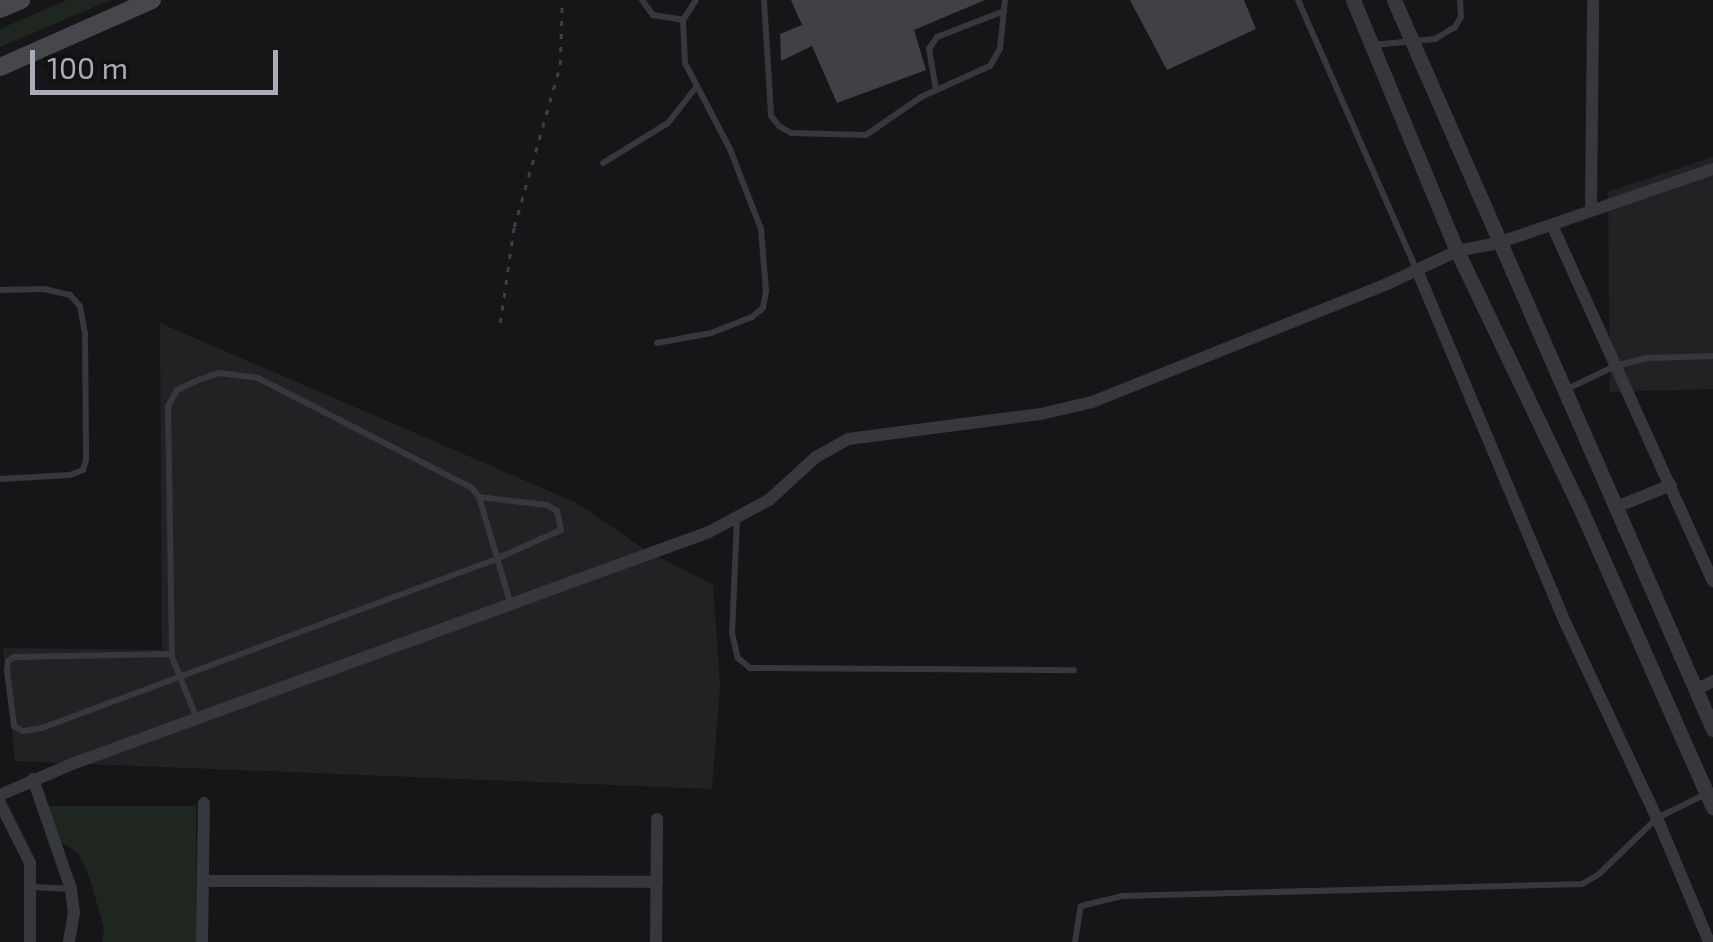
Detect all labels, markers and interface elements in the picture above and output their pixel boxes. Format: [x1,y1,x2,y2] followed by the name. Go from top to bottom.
[35,30,282,92] scale bar
[47,49,128,85] text: 100 m

